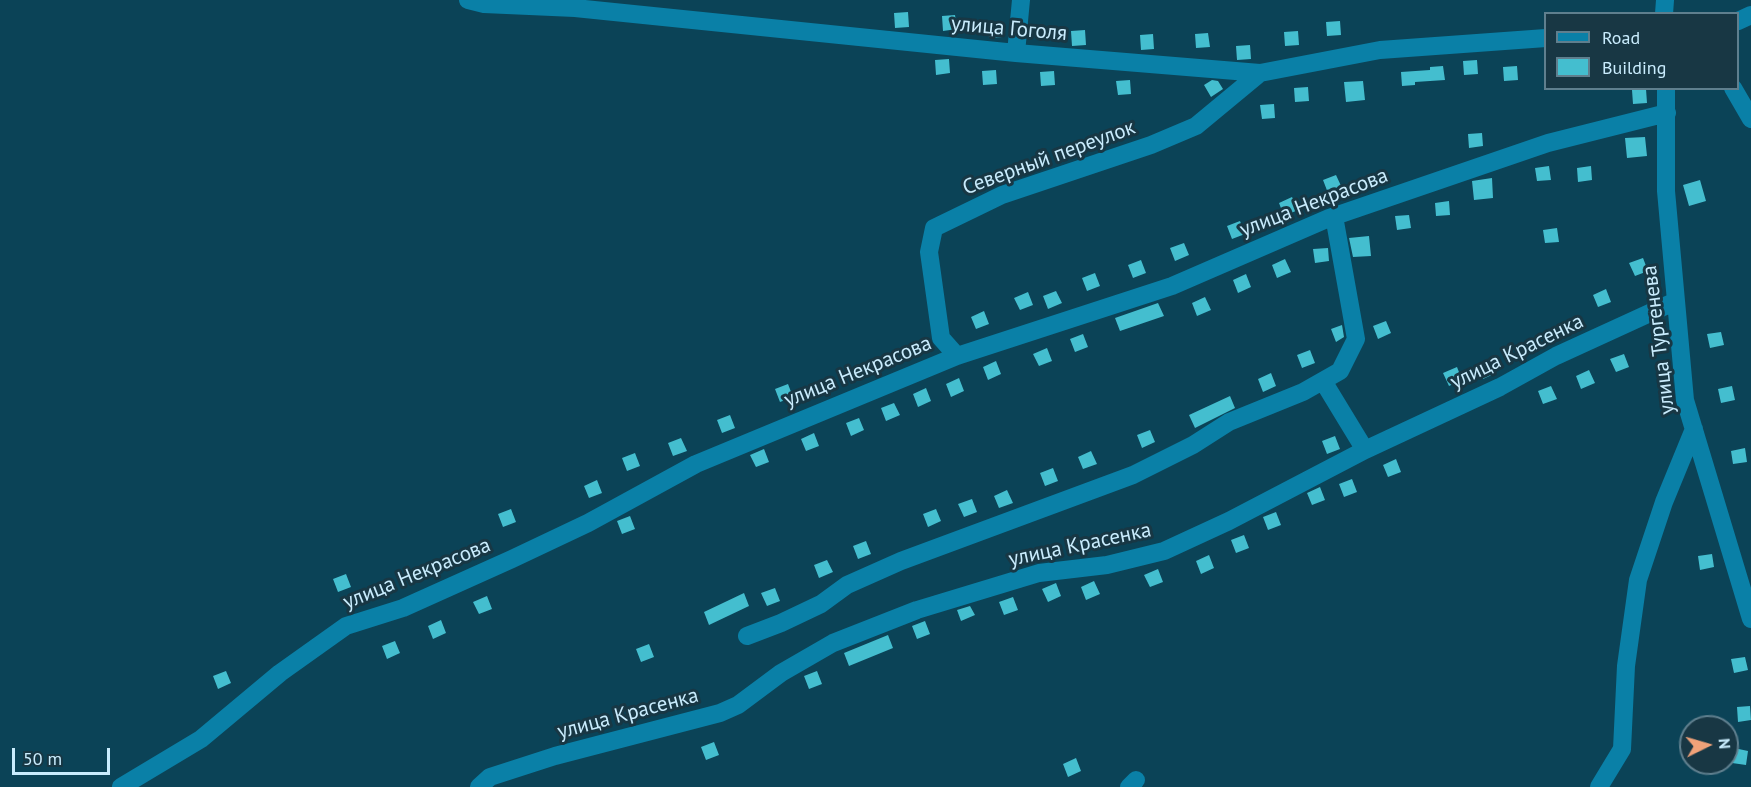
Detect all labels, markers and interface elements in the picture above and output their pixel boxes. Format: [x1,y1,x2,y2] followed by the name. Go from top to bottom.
[950,11,1068,47] street label: улица Гоголя
[1544,12,1739,90] legend
[1602,26,1640,49] text: Road
[1602,56,1666,79] text: Building
[959,115,1139,201] street label: Северный переулок
[1236,163,1392,243] street label: улица Некрасова
[1637,264,1681,416] street label: улица Тургенева
[1446,309,1588,395] street label: улица Красенка
[781,331,935,413] street label: улица Некрасова
[1006,518,1154,572] street label: улица Красенка
[340,533,494,615] street label: улица Некрасова
[555,683,701,745] street label: улица Красенка
[1679,715,1739,775] north arrow
[15,736,112,774] scale bar
[1715,737,1735,750] text: N
[23,747,62,770] text: 50 m

